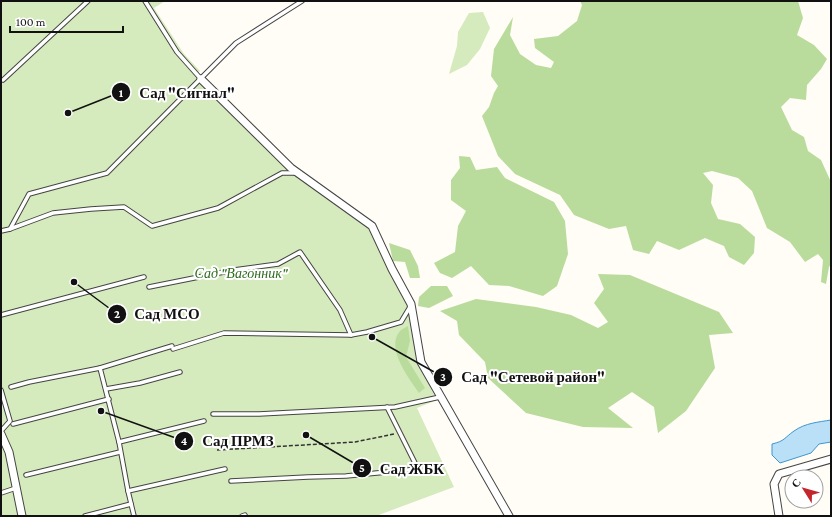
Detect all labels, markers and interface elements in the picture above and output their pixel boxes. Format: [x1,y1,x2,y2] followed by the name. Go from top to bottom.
[10,8,123,34] scale bar
[16,15,46,29] text: 100 m
[111,79,243,106] callout: Сад "Сигнал"
[139,85,235,101] text: Сад "Сигнал"
[119,86,124,100] text: 1
[195,265,289,281] park label: Сад "Вагонник"
[107,300,208,327] callout: Сад МСО
[134,306,200,322] text: Сад МСО
[114,307,120,321] text: 2
[433,363,613,390] callout: Сад "Сетевой район"
[461,369,605,385] text: Сад "Сетевой район"
[440,370,446,384] text: 3
[174,427,281,454] callout: Сад ПРМЗ
[202,433,274,449] text: Сад ПРМЗ
[181,434,188,448] text: 4
[352,455,453,482] callout: Сад ЖБК
[359,461,365,475] text: 5
[380,461,444,477] text: Сад ЖБК
[784,469,824,509] north arrow
[789,476,803,490] text: С

